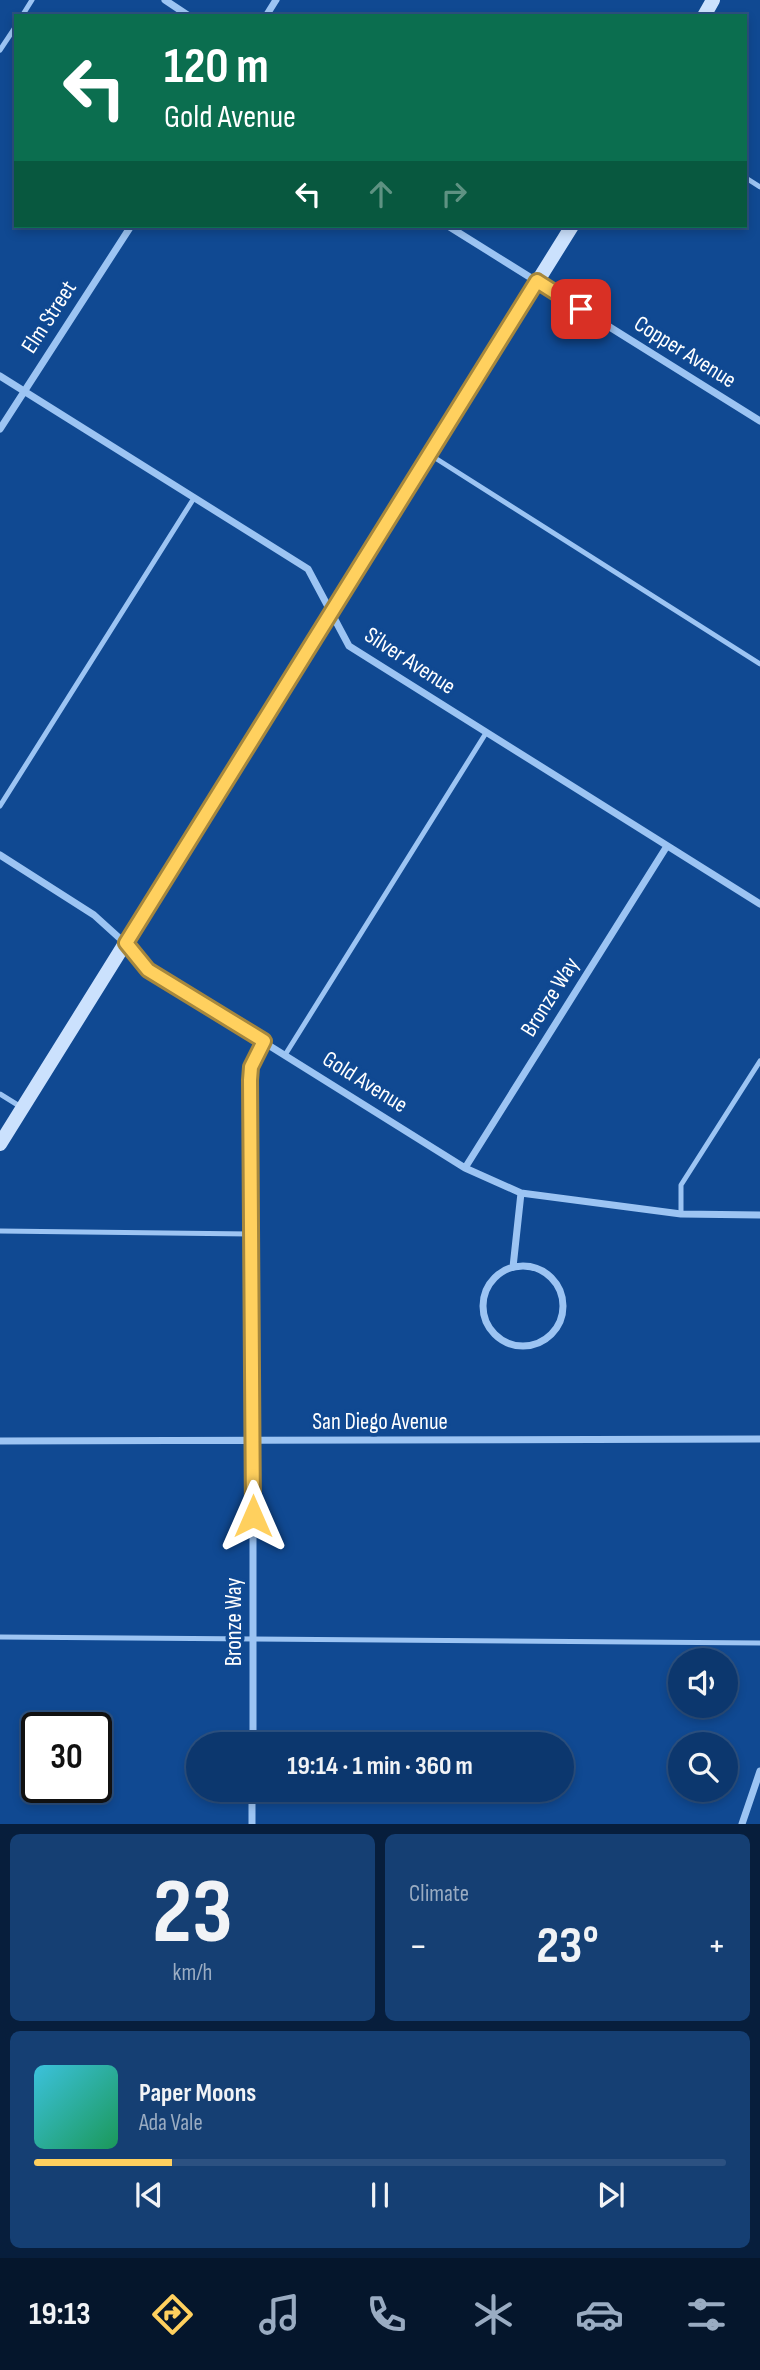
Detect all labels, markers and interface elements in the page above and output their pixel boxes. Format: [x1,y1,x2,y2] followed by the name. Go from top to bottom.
[164,38,269,97] text: 120 m
[49,42,140,133] icon: left
[164,98,296,137] text: Gold Avenue
[289,175,327,213] icon: left
[362,175,400,213] icon: ahead
[435,175,473,213] icon: right
[15,276,83,358] street label: Elm Street
[551,279,611,339] pin
[562,290,600,328] icon: arrive
[629,310,741,394] street label: Copper Avenue
[359,621,461,701] street label: Silver Avenue
[515,952,585,1042] street label: Bronze Way
[317,1045,413,1119] street label: Gold Avenue
[312,1408,448,1436] street label: San Diego Avenue
[216,1479,290,1553] position arrow
[220,1578,248,1666] street label: Bronze Way
[668,1648,738,1802] map controls
[668,1648,738,1718] button: sound
[21,1712,112,1803] speed limit sign: 30
[668,1732,738,1802] button: search
[287,1751,473,1782] text: 19:14 · 1 min · 360 m
[152,1859,233,1968] text: 23
[409,1880,469,1908] text: Climate
[536,1915,599,1978] text: 23°
[409,1924,428,1969] text: −
[707,1924,726,1969] text: +
[173,1959,212,1987] text: km/h
[139,2078,256,2109] text: Paper Moons
[139,2109,203,2137] text: Ada Vale
[130,2176,168,2214] icon: previous
[361,2176,399,2214] icon: pause
[592,2176,630,2214] icon: next
[148,2290,197,2339] icon: directions
[255,2290,304,2339] icon: music
[362,2290,411,2339] icon: phone
[469,2290,518,2339] icon: climate
[575,2290,624,2339] icon: car
[682,2290,731,2339] icon: filters
[29,2295,91,2334] text: 19:13

